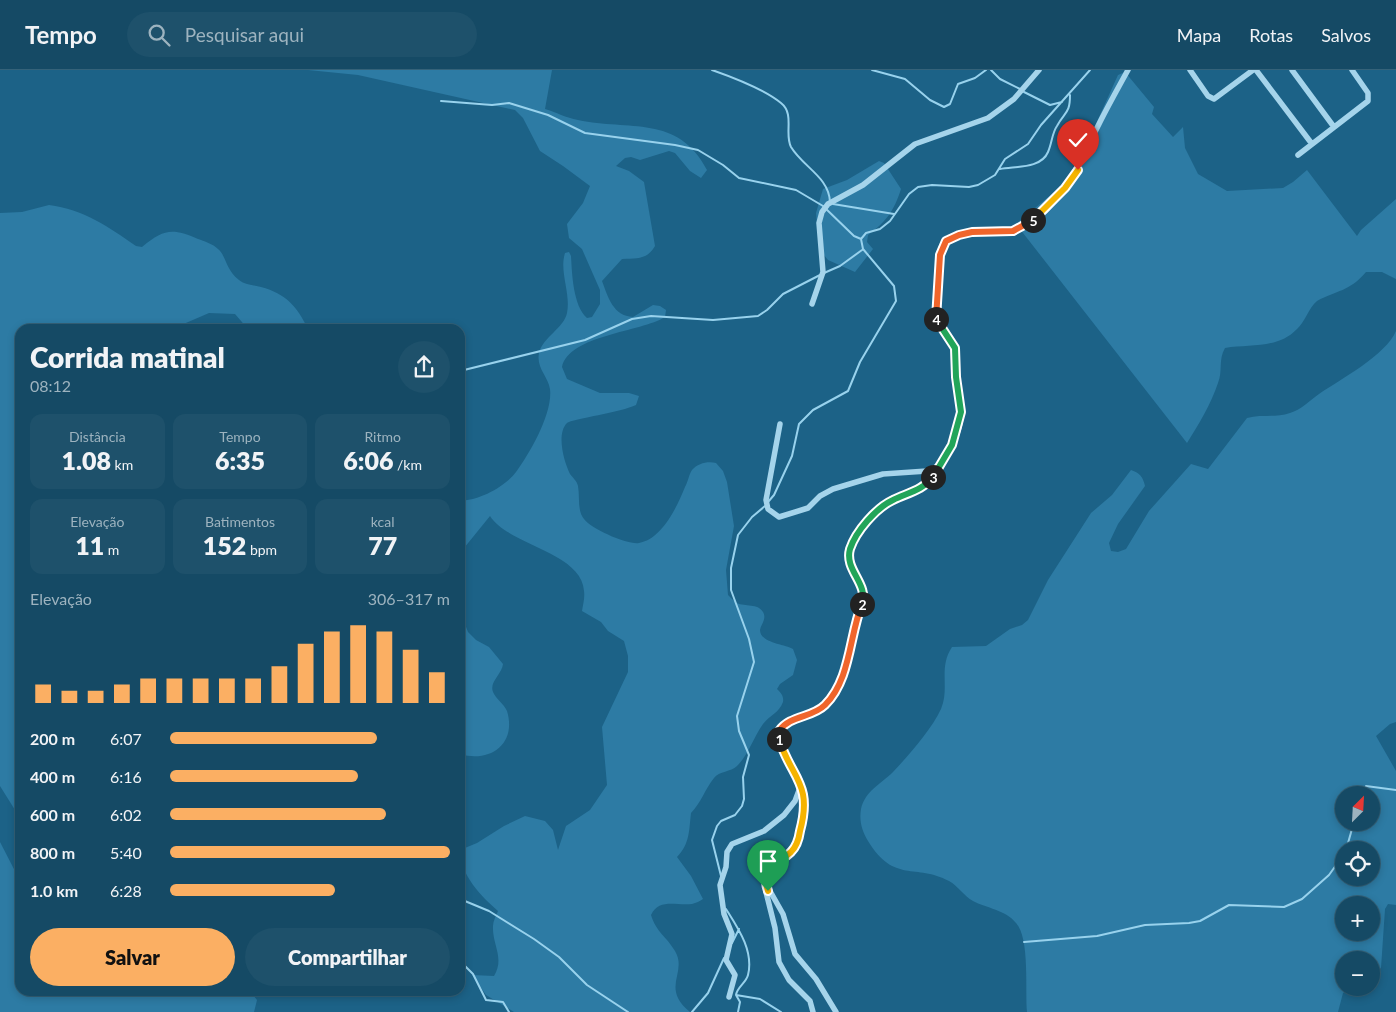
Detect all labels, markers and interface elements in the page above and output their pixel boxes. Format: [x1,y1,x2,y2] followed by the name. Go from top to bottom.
[127,12,477,57] search box
[25,20,97,49] text: Tempo
[145,21,173,49] icon: search
[185,23,304,46] text: Pesquisar aqui
[1177,24,1221,46] text: Mapa
[1249,24,1293,46] text: Rotas
[1321,24,1371,46] text: Salvos
[1057,119,1099,170] pin
[1064,126,1092,154] icon: check
[1020,208,1046,232] pin: 5
[1029,212,1038,229] text: 5
[924,306,948,332] pin: 4
[932,311,941,328] text: 4
[30,340,225,374] text: Corrida matinal
[398,341,450,393] button: share
[30,376,71,395] text: 08:12
[69,428,126,445] text: Distância
[219,428,261,445] text: Tempo
[364,428,401,445] text: Ritmo
[61,445,111,475] text: 1.08
[215,445,265,475] text: 6:35
[343,445,393,475] text: 6:06
[111,456,133,473] text: km
[393,456,422,473] text: /km
[920,464,946,490] pin: 3
[929,469,938,486] text: 3
[70,513,124,530] text: Elevação
[205,513,275,530] text: Batimentos
[371,513,395,530] text: kcal
[75,530,104,560] text: 11
[203,530,246,560] text: 152
[368,530,397,560] text: 77
[104,541,119,558] text: m
[246,541,277,558] text: bpm
[30,589,92,608] text: Elevação
[368,589,450,608] text: 306–317 m
[850,592,874,616] pin: 2
[858,596,867,613] text: 2
[766,726,792,752] pin: 1
[30,729,75,748] text: 200 m
[110,729,142,748] text: 6:07
[775,731,784,748] text: 1
[30,767,75,786] text: 400 m
[110,767,142,786] text: 6:16
[1335,786,1380,831] north arrow
[1335,786,1380,996] map controls
[30,805,75,824] text: 600 m
[110,805,142,824] text: 6:02
[747,840,789,891] pin
[1335,841,1380,886] button: locate
[30,843,75,862] text: 800 m
[110,843,142,862] text: 5:40
[754,847,782,875] icon: arrive
[30,881,78,900] text: 1.0 km
[110,881,142,900] text: 6:28
[1335,896,1380,941] button: +
[30,928,235,986] button: Salvar
[245,928,450,986] button: Compartilhar
[1335,951,1380,996] button: −

